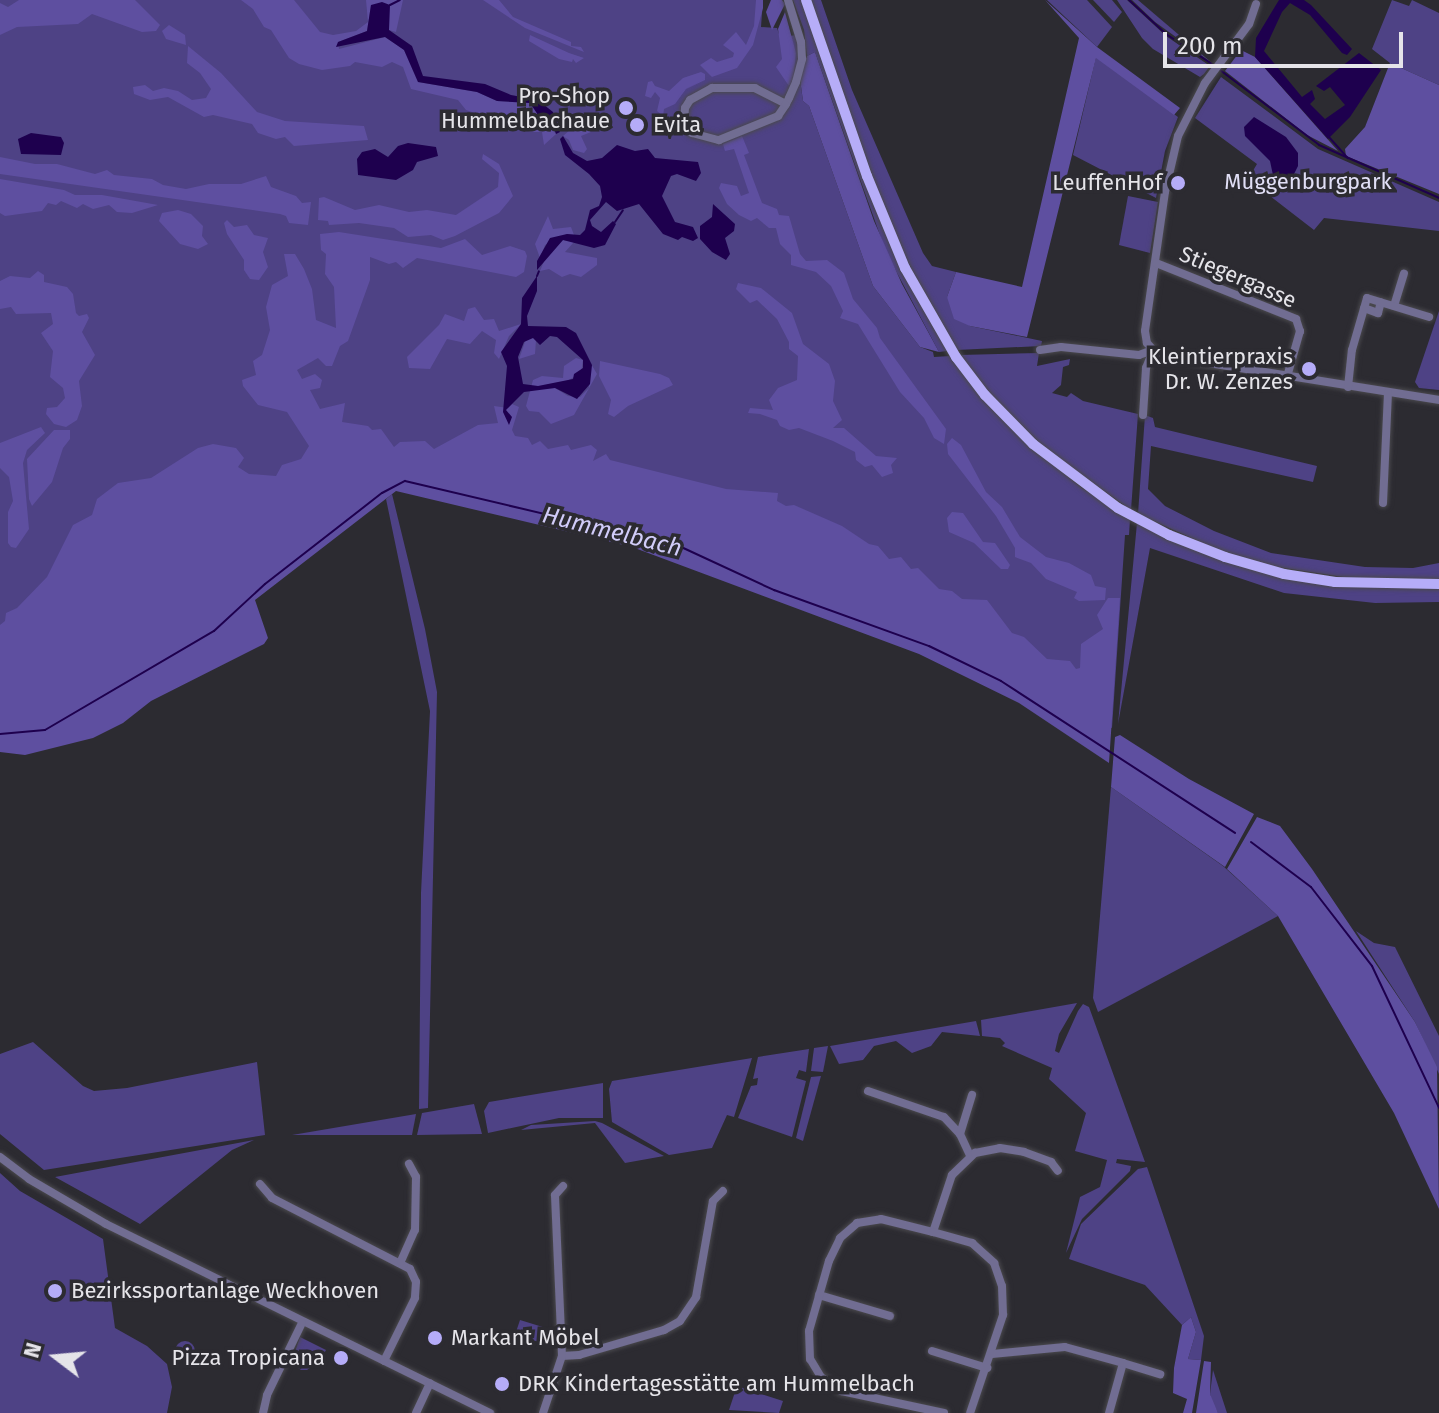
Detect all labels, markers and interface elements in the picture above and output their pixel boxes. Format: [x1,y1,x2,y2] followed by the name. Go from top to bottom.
[1167,16,1407,66] scale bar
[1177,32,1243,60] text: 200 m
[441,82,610,134] place label: Pro-Shop Hummelbachaue
[617,99,635,117] marker: Pro-Shop Hummelbachaue
[653,112,701,138] place label: Evita
[628,116,646,134] marker: Evita
[1224,169,1392,195] park label: Müggenburgpark
[1052,170,1162,196] place label: LeuffenHof
[1169,174,1187,192] marker: LeuffenHof
[1176,241,1300,313] street label: Stiegergasse
[1148,343,1293,394] place label: Kleintierpraxis Dr. W. Zenzes
[1300,360,1318,378] marker: Kleintierpraxis Dr. W. Zenzes
[539,501,685,563] water label: Hummelbach
[71,1278,379,1304] place label: Bezirkssportanlage Weckhoven
[46,1282,64,1300] marker: Bezirkssportanlage Weckhoven
[16,1317,96,1397] north arrow
[451,1325,600,1351] place label: Markant Möbel
[426,1329,444,1347] marker: Markant Möbel
[17,1340,47,1361] text: N
[172,1345,325,1371] place label: Pizza Tropicana
[332,1349,350,1367] marker: Pizza Tropicana
[518,1371,915,1397] place label: DRK Kindertagesstätte am Hummelbach
[493,1375,511,1393] marker: DRK Kindertagesstätte am Hummelbach

